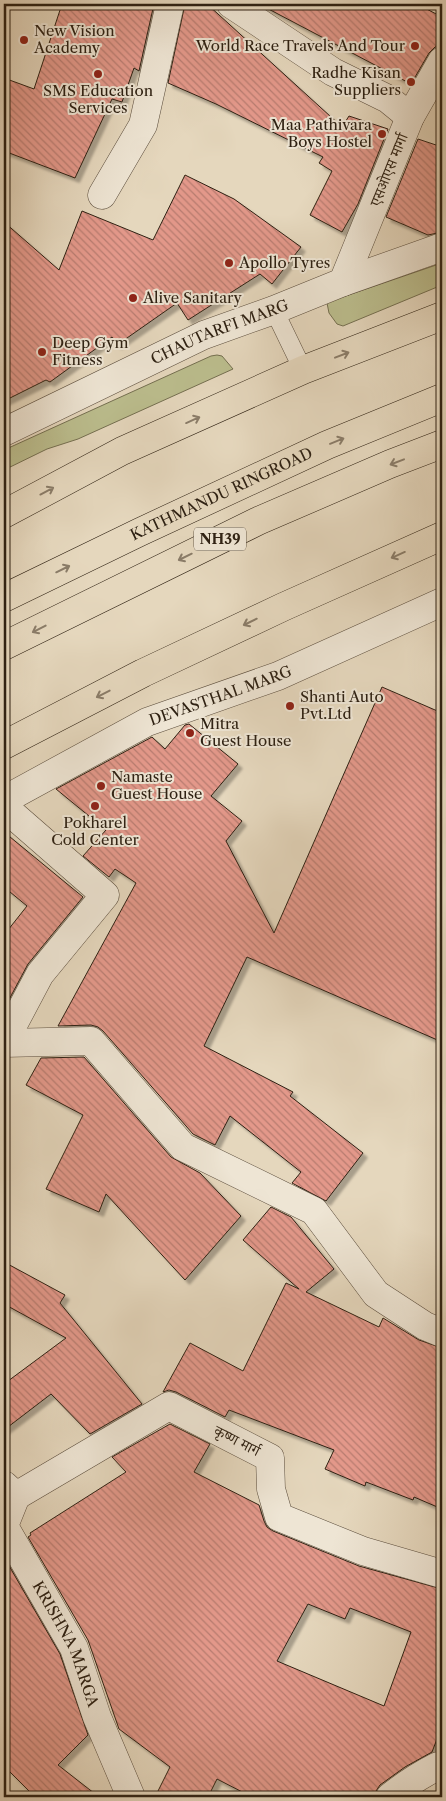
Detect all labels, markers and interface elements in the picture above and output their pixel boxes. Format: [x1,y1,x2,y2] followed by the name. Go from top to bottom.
[33,21,115,57] place label: New Vision Academy
[18,34,30,46] marker: New Vision Academy
[195,36,406,55] place label: World Race Travels And Tour
[409,40,421,52] marker: World Race Travels And Tour
[311,63,402,99] place label: Radhe Kisan Suppliers
[92,68,104,80] marker: SMS Education Services
[405,76,417,88] marker: Radhe Kisan Suppliers
[43,81,154,117] place label: SMS Education Services
[271,115,373,151] place label: Maa Pathivara Boys Hostel
[376,128,388,140] marker: Maa Pathivara Boys Hostel
[365,129,412,210] street label: एसओएस मार्गा
[238,253,330,272] place label: Apollo Tyres
[223,257,235,269] marker: Apollo Tyres
[142,288,242,307] place label: Alive Sanitary
[127,292,139,304] marker: Alive Sanitary
[147,295,291,368] street label: CHAUTARFI MARG
[52,333,129,369] place label: Deep Gym Fitness
[36,346,48,358] marker: Deep Gym Fitness
[334,350,349,360] one-way arrow
[185,414,200,424] one-way arrow
[329,435,344,445] one-way arrow
[127,443,316,544] street label: KATHMANDU RINGROAD
[390,457,405,467] one-way arrow
[39,486,54,496] one-way arrow
[194,528,246,550] road number: NH39
[391,551,406,561] one-way arrow
[177,552,192,562] one-way arrow
[55,564,70,573] one-way arrow
[242,618,257,628] one-way arrow
[32,624,47,634] one-way arrow
[147,661,295,729] street label: DEVASTHAL MARG
[300,687,384,723] place label: Shanti Auto Pvt.Ltd
[96,689,111,699] one-way arrow
[284,700,296,712] marker: Shanti Auto Pvt.Ltd
[200,714,291,750] place label: Mitra Guest House
[184,727,196,739] marker: Mitra Guest House
[111,767,202,803] place label: Namaste Guest House
[95,780,107,792] marker: Namaste Guest House
[89,800,101,812] marker: Pokharel Cold Center
[51,813,140,849] place label: Pokharel Cold Center
[210,1420,264,1461] street label: कृष्ण मार्ग
[29,1578,103,1710] street label: KRISHNA MARGA

